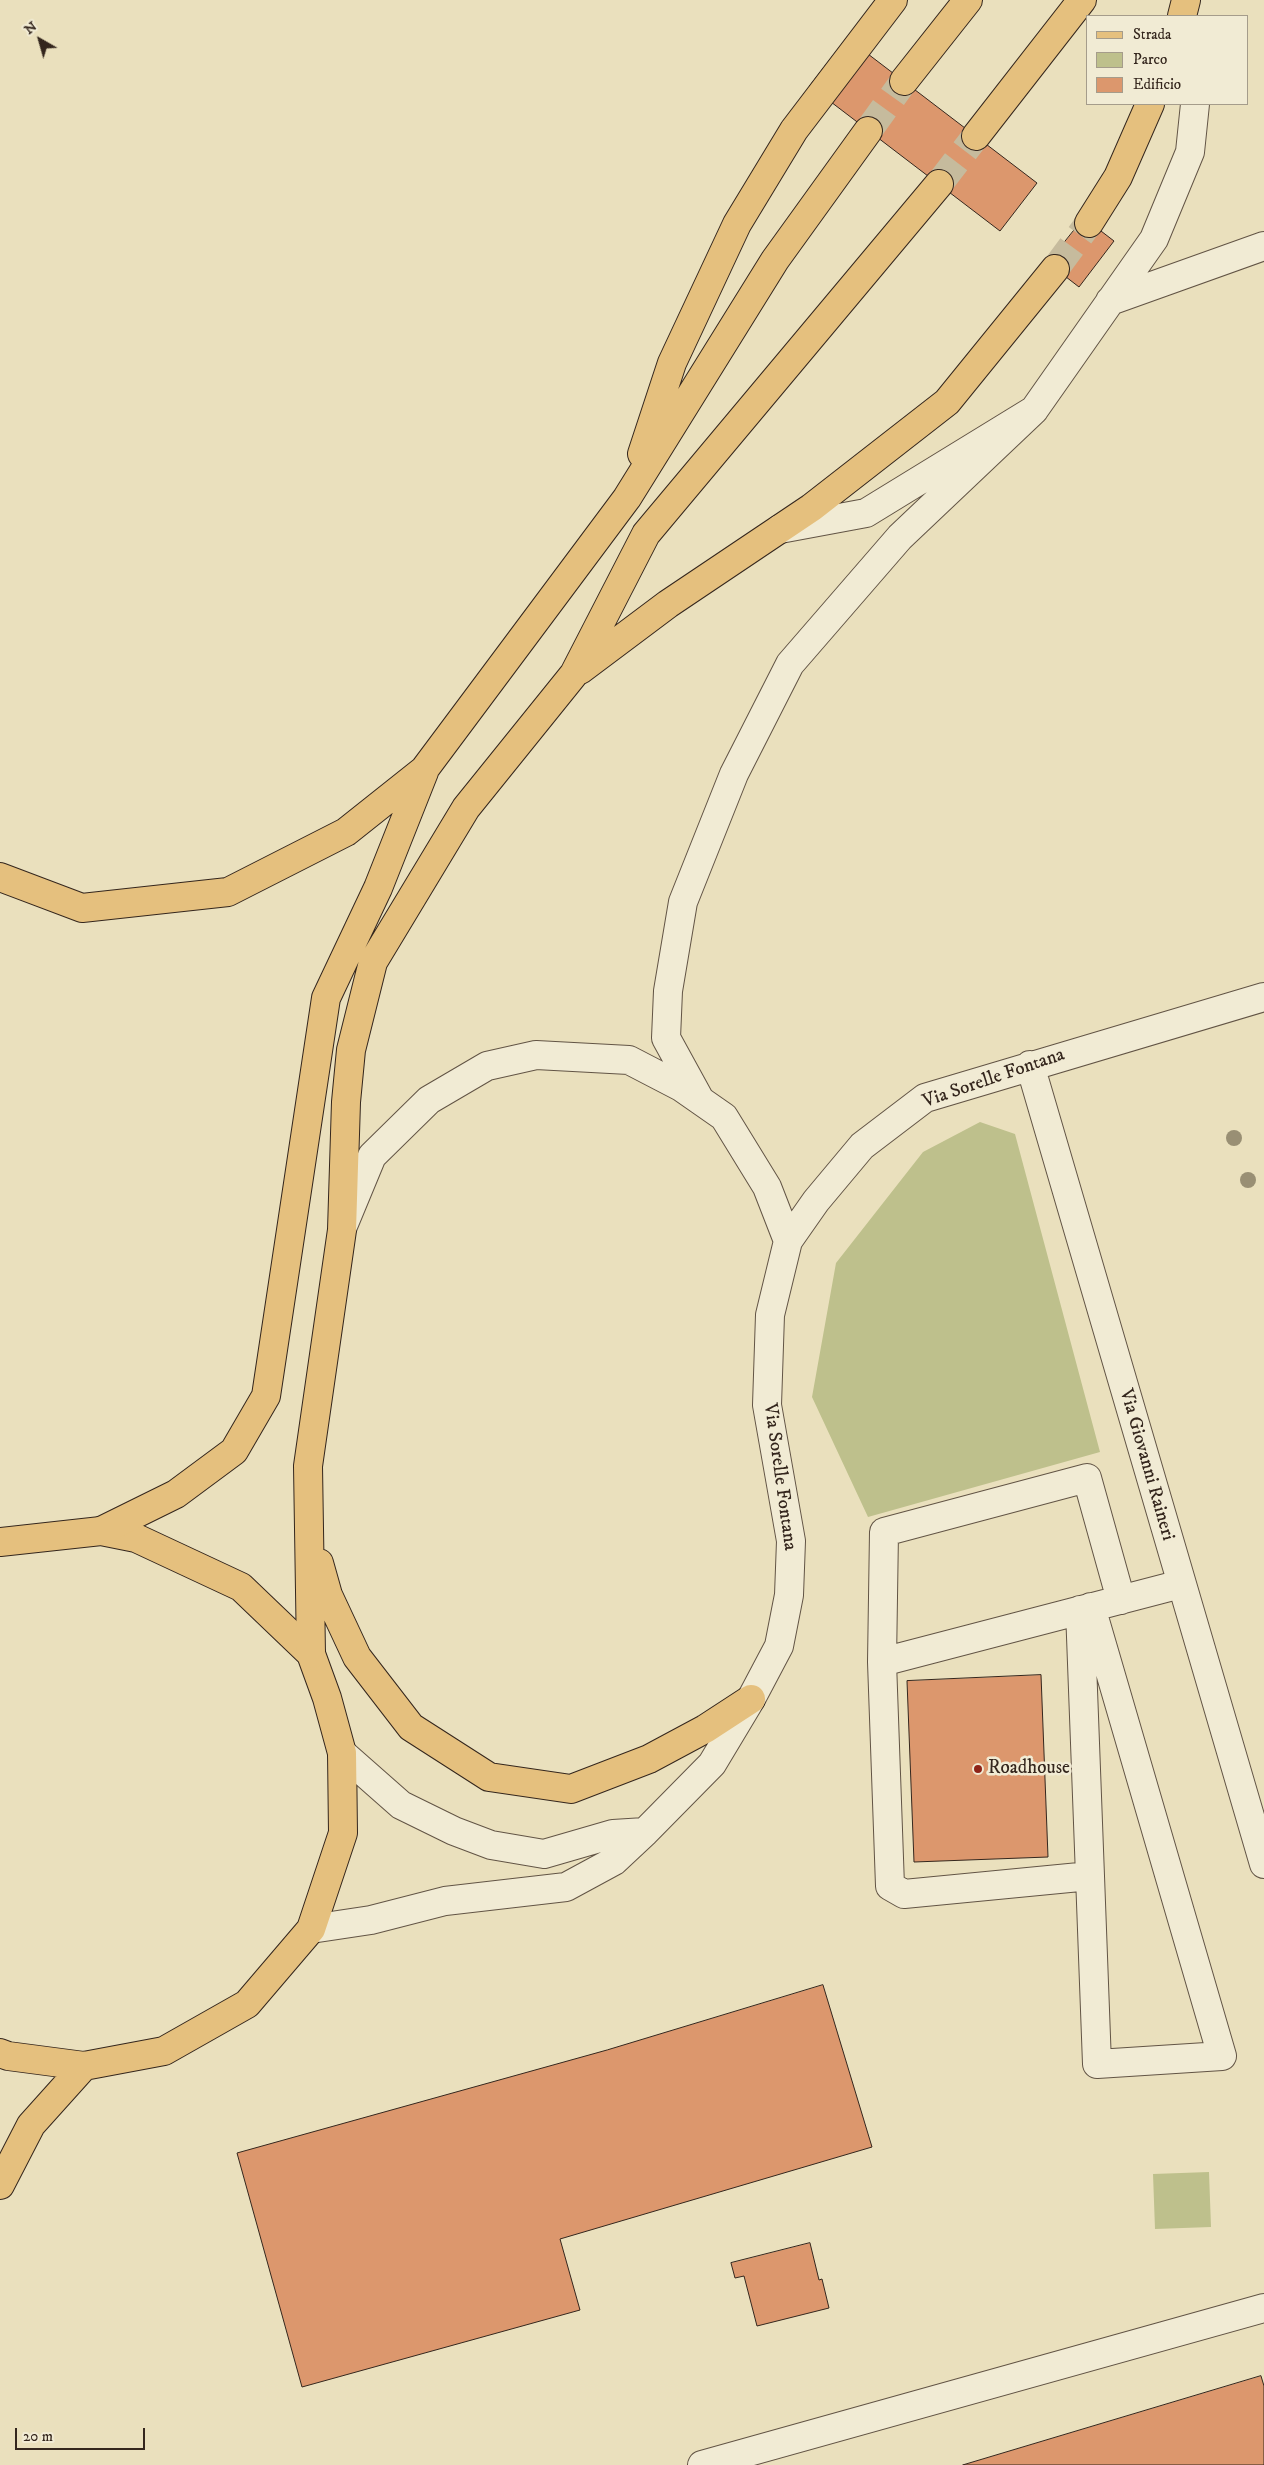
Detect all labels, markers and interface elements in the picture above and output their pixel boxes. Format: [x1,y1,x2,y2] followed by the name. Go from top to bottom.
[15,15,65,65] north arrow
[1086,15,1249,105] legend
[21,18,41,39] text: N
[1133,25,1171,44] text: Strada
[1133,50,1167,69] text: Parco
[1133,75,1181,94] text: Edificio
[920,1044,1068,1114] street label: Via Sorelle Fontana
[1113,1386,1179,1544] street label: Via Giovanni Raineri
[757,1402,801,1552] street label: Via Sorelle Fontana
[988,1758,1070,1780] place label: Roadhouse
[972,1763,984,1775] marker: Roadhouse
[18,2418,148,2450] scale bar
[23,2427,53,2446] text: 20 m

